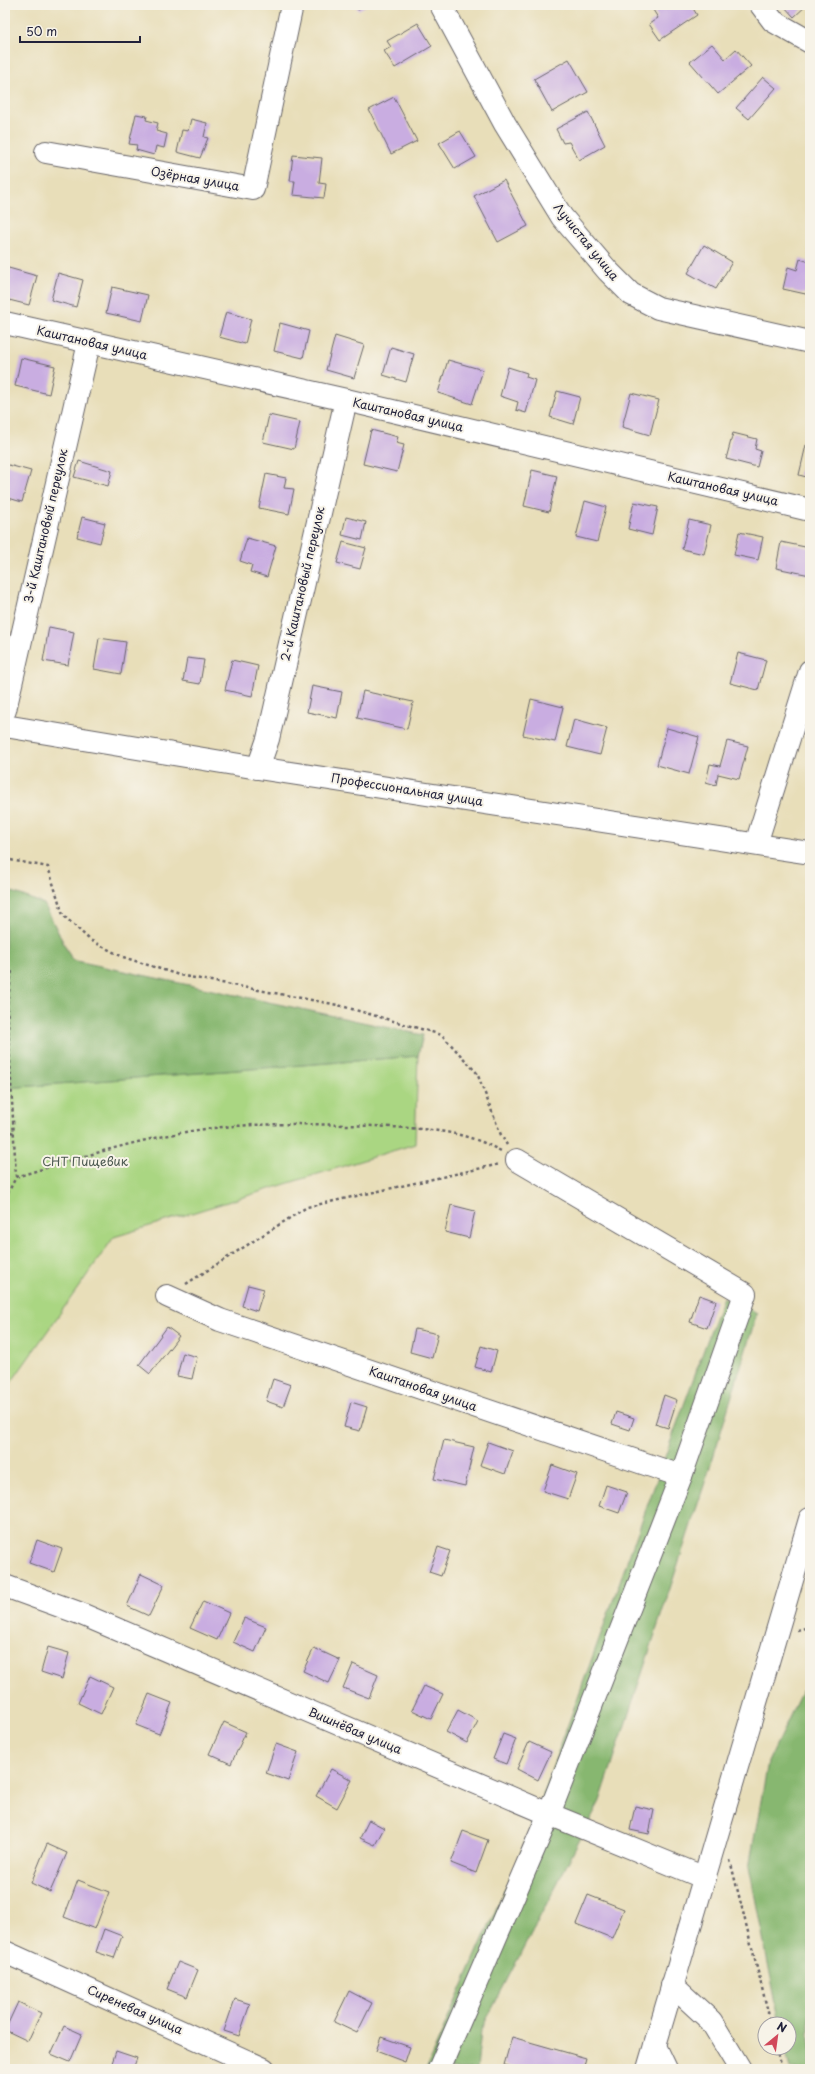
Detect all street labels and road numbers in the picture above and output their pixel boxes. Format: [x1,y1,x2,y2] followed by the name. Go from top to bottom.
[149,161,241,195] street label: Озёрная улица
[550,199,624,284] street label: Лучистая улица
[35,321,150,364] street label: Каштановая улица
[351,393,466,436] street label: Каштановая улица
[19,446,72,605] street label: 3-й Каштановый переулок
[666,467,781,510] street label: Каштановая улица
[275,504,329,663] street label: 2-й Каштановый переулок
[330,768,485,810] street label: Профессиональная улица
[367,1361,480,1415] street label: Каштановая улица
[306,1702,405,1758] street label: Вишнёвая улица
[85,1980,187,2038] street label: Сиреневая улица

